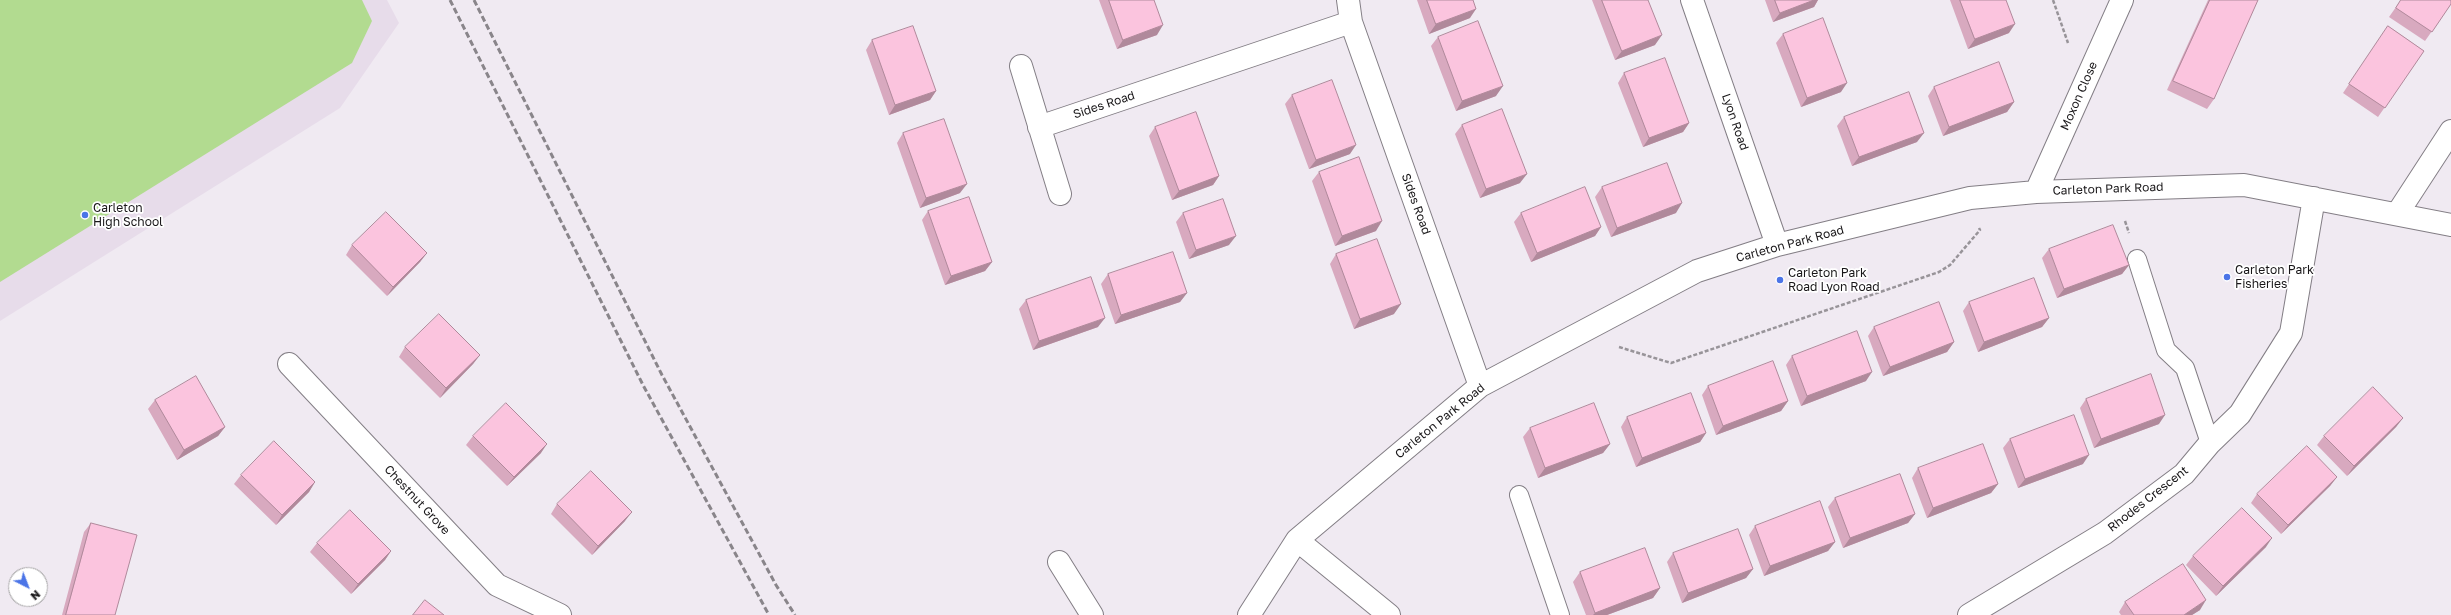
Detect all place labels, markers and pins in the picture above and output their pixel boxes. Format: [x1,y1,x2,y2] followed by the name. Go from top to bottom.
[93,201,163,229] place label: Carleton High School
[80,210,90,220] marker: Carleton High School
[2235,263,2314,291] place label: Carleton Park Fisheries
[1788,266,1880,294] place label: Carleton Park Road Lyon Road
[2222,272,2232,282] marker: Carleton Park Fisheries
[1775,275,1785,285] marker: Carleton Park Road Lyon Road

